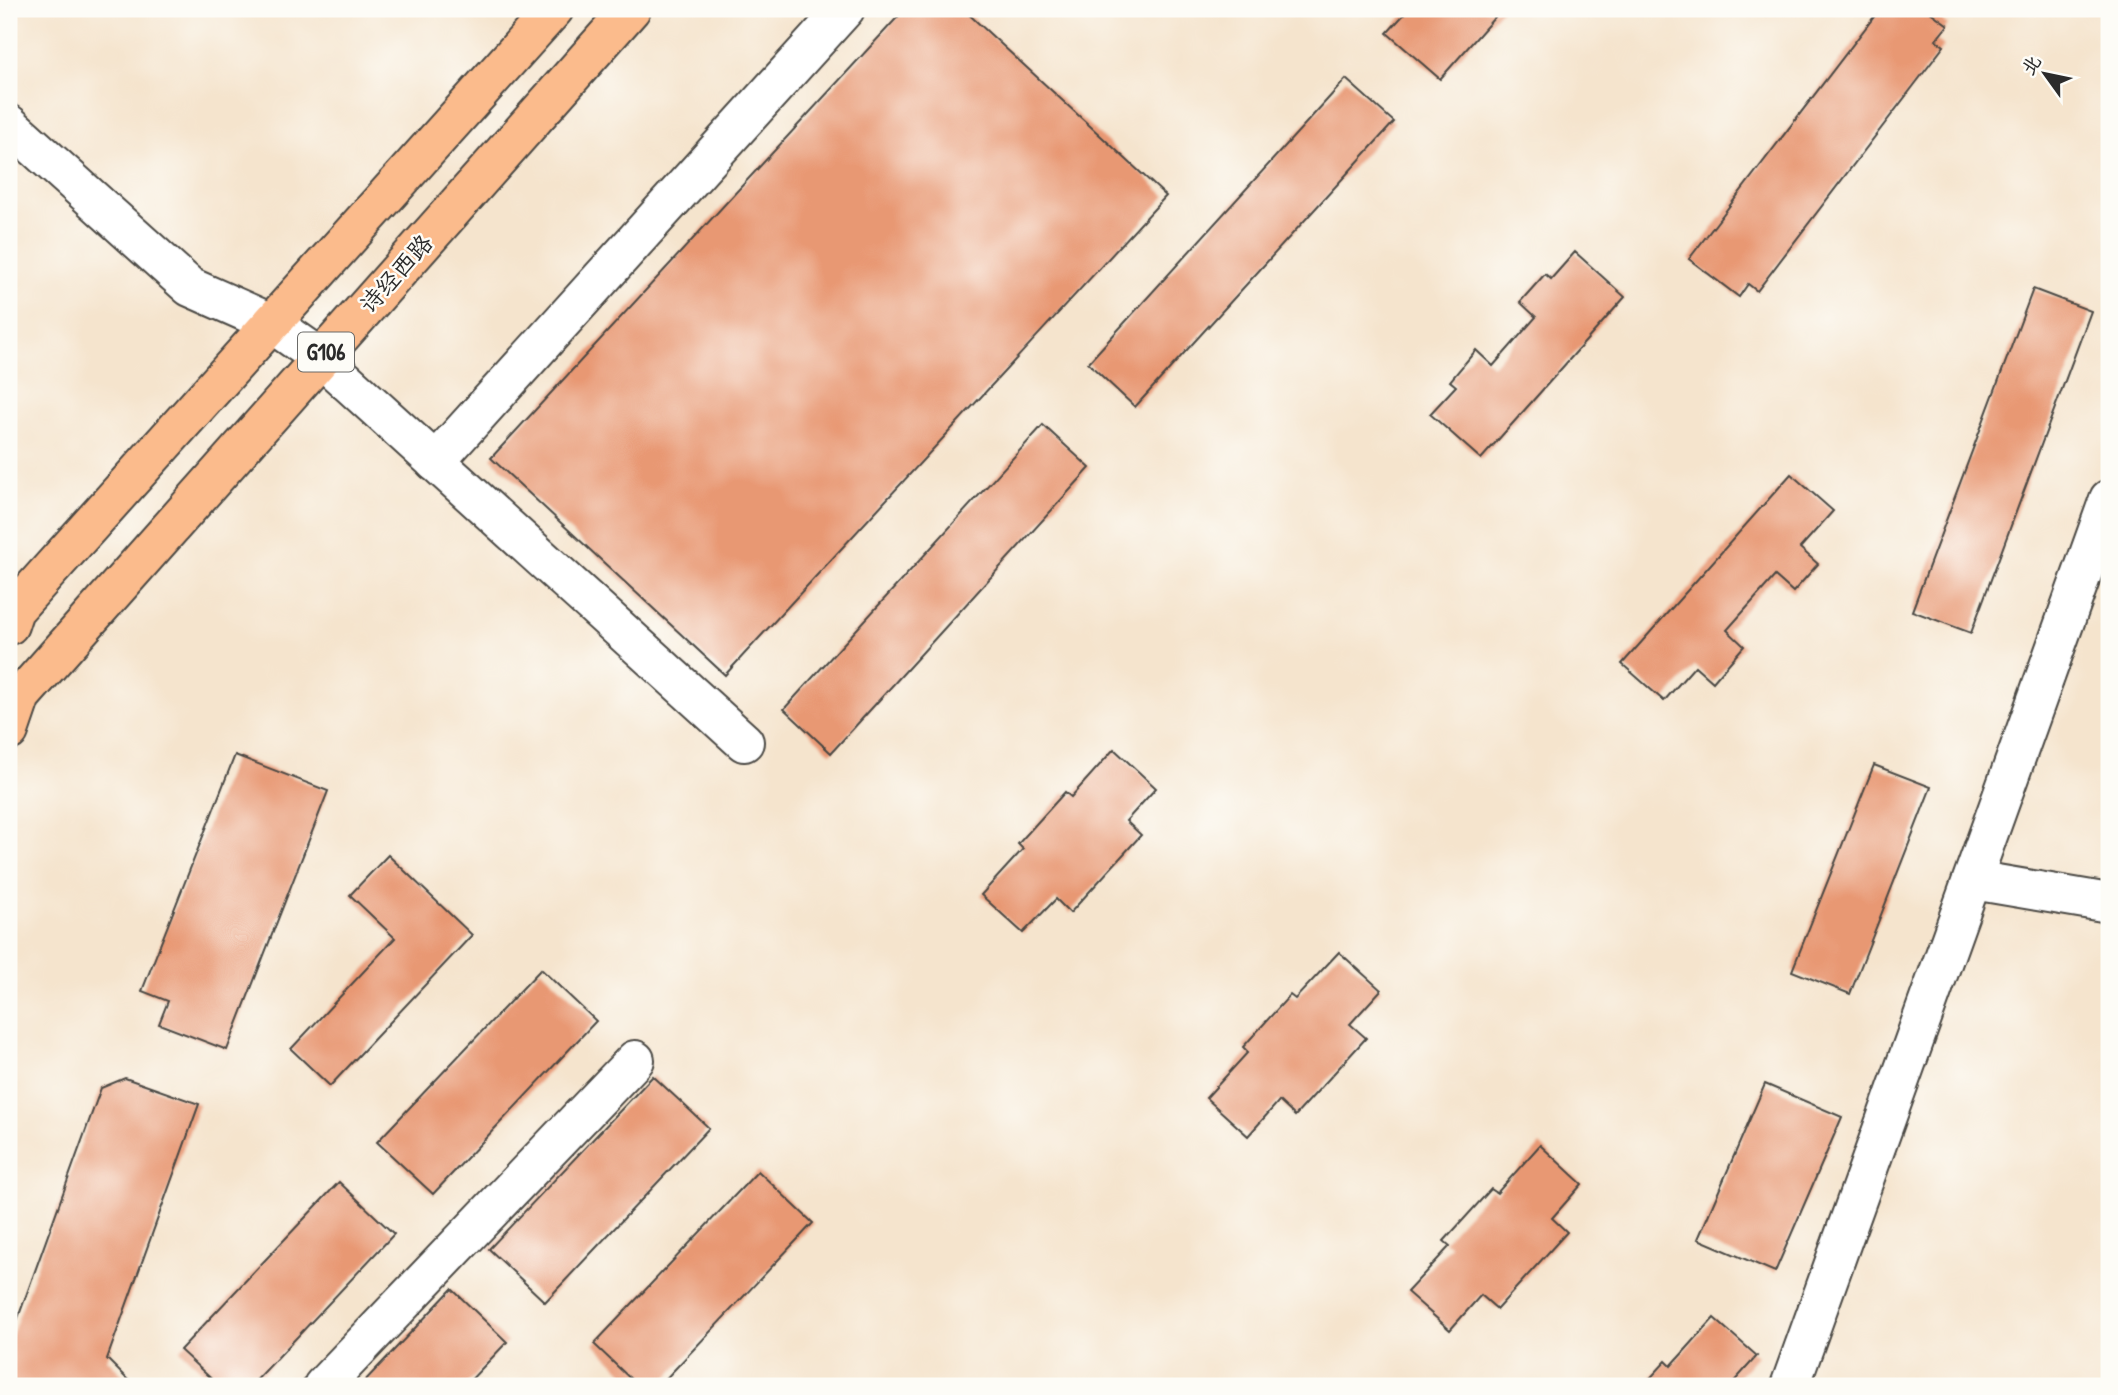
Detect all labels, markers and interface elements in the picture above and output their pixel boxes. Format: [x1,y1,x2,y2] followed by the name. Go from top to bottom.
[2010,38,2080,108] north arrow
[2015,50,2047,80] text: 北
[351,227,439,320] street label: 诗经西路
[298,332,354,372] road number: G106

